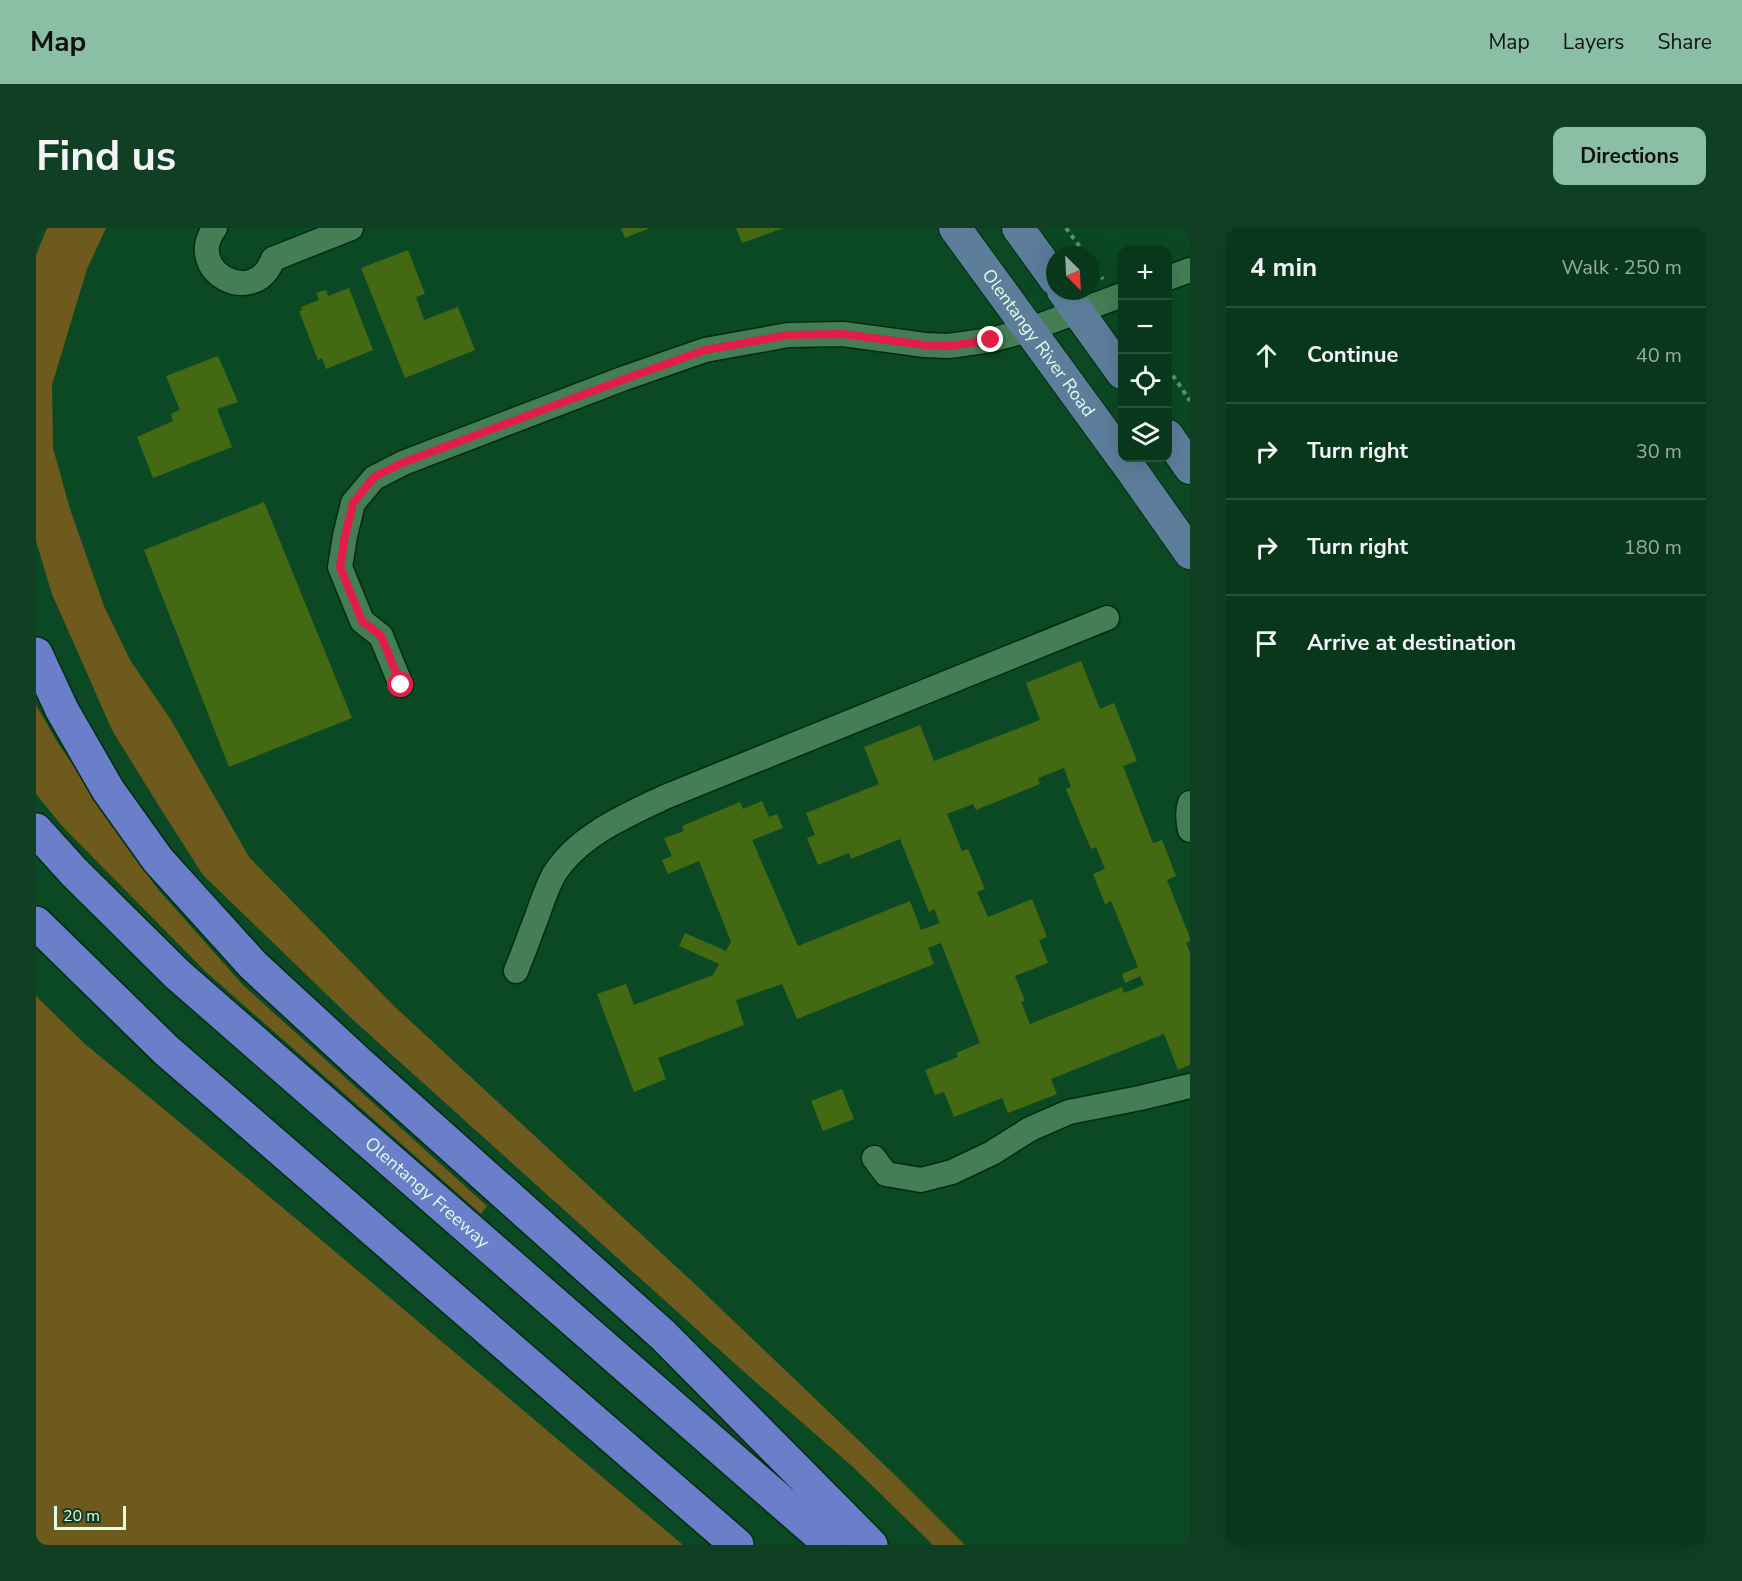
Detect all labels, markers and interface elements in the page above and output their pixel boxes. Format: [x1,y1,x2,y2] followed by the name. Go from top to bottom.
[30,23,86,61] text: Map
[1488,28,1530,56] text: Map
[1563,28,1624,56] text: Layers
[1657,28,1712,56] text: Share
[1553,127,1706,185] button: Directions
[36,128,176,185] text: Find us
[1046,246,1100,300] north arrow
[1118,246,1172,462] map controls
[1118,246,1172,300] button: +
[1250,250,1317,285] text: 4 min
[1562,254,1682,281] text: Walk · 250 m
[977,264,1101,421] street label: Olentangy River Road
[1118,300,1172,354] button: −
[977,326,1003,352] route end
[1250,339,1283,372] icon: ahead
[1307,340,1398,370] text: Continue
[1636,342,1682,369] text: 40 m
[1118,354,1172,408] button: locate
[1118,408,1172,462] button: layers
[1250,435,1283,468] icon: right
[1307,436,1408,466] text: Turn right
[1636,438,1682,465] text: 30 m
[1250,531,1283,564] icon: right
[1307,532,1408,562] text: Turn right
[1624,534,1682,561] text: 180 m
[1250,627,1283,660] icon: arrive
[1307,628,1516,658] text: Arrive at destination
[387,671,413,697] route start
[360,1132,495,1254] street label: Olentangy Freeway
[54,1503,126,1530] scale bar
[63,1505,100,1527] text: 20 m

